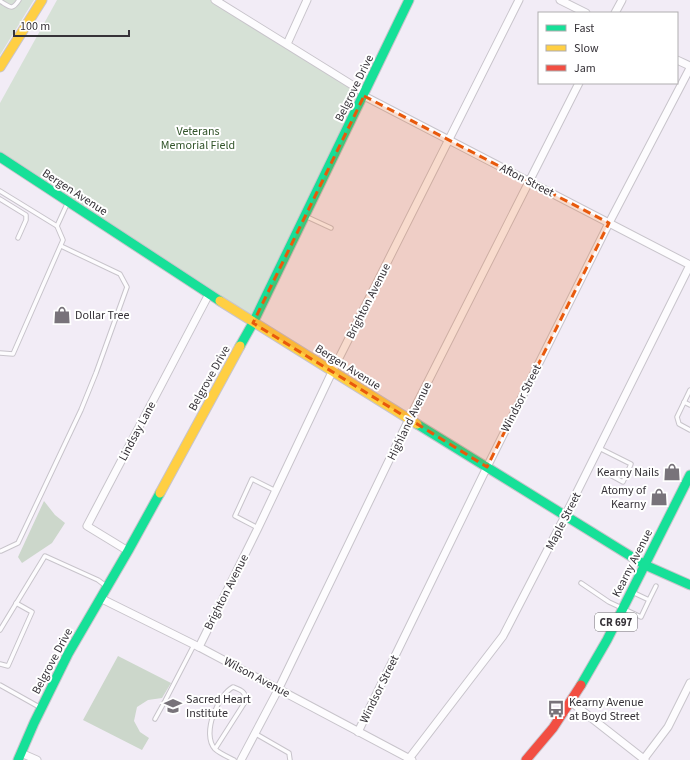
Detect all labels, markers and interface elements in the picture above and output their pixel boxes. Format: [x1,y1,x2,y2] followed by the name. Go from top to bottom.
[14,12,129,38] scale bar
[538,12,678,84] legend
[20,18,50,35] text: 100 m
[574,20,594,37] text: Fast
[574,40,599,57] text: Slow
[331,52,378,125] street label: Belgrove Drive
[574,60,596,77] text: Jam
[161,123,235,154] park label: Veterans Memorial Field
[497,160,557,201] street label: Afton Street
[39,165,111,220] street label: Bergen Avenue
[342,260,395,342] street label: Brighton Avenue
[52,305,72,325] shop icon: Dollar Tree
[75,307,129,324] place label: Dollar Tree
[311,340,384,394] street label: Bergen Avenue
[184,342,234,414] street label: Belgrove Drive
[497,361,546,435] street label: Windsor Street
[383,379,436,463] street label: Highland Avenue
[115,398,160,464] street label: Lindsay Lane
[662,462,682,482] shop icon: Kearny Nails
[597,464,659,481] place label: Kearny Nails
[601,482,646,513] place label: Atomy of Kearny
[649,487,669,507] shop icon: Atomy of Kearny
[542,489,585,553] street label: Maple Street
[608,526,657,600] street label: Kearny Avenue
[200,551,253,633] street label: Brighton Avenue
[595,613,637,631] road number: CR 697
[28,625,77,697] street label: Belgrove Drive
[356,652,403,726] street label: Windsor Street
[221,653,293,702] street label: Wilson Avenue
[186,691,251,722] place label: Sacred Heart Institute
[569,694,643,725] place label: Kearny Avenue at Boyd Street
[163,696,183,716] school or university icon: Sacred Heart Institute
[546,699,566,719] bus stop icon: Kearny Avenue at Boyd Street

